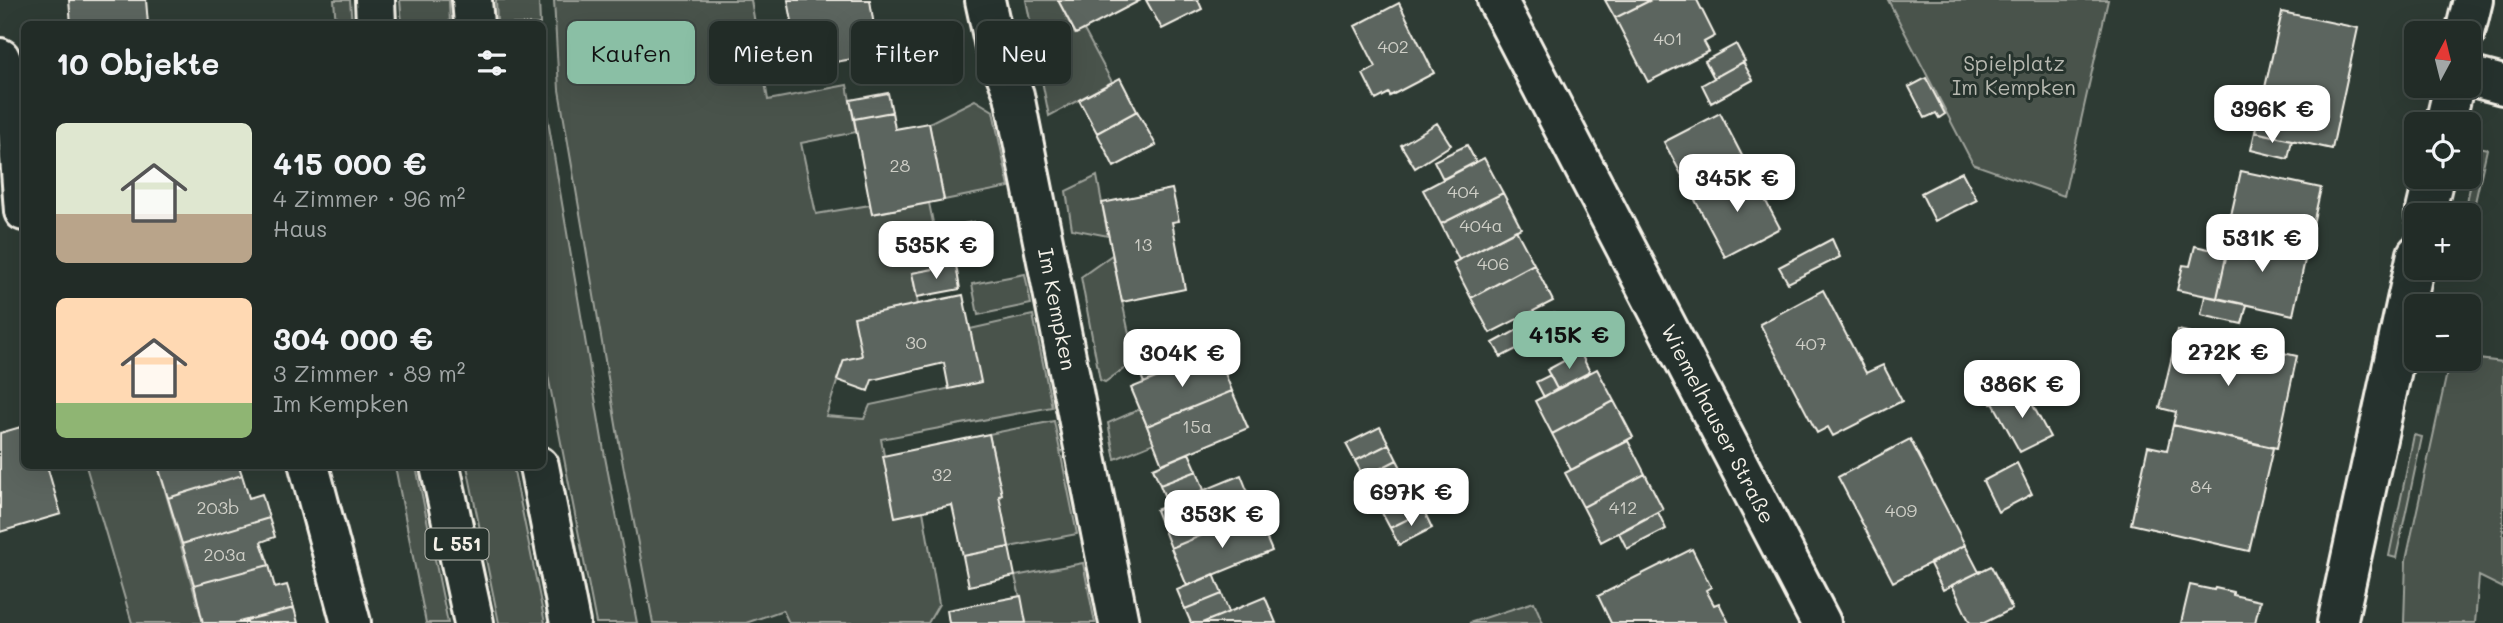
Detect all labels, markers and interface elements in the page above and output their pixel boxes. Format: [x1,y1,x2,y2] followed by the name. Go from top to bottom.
[567,21,695,84] chip: Kaufen
[709,21,837,84] chip: Mieten
[851,21,963,84] chip: Filter
[977,21,1071,84] chip: Neu
[2404,21,2482,98] north arrow
[2404,21,2481,371] map controls
[1653,26,1683,50] house number: 401
[1377,34,1409,58] house number: 402
[56,43,219,83] text: 10 Objekte
[473,44,511,82] icon: filters
[1952,49,2076,100] park label: Spielplatz Im Kempken
[2215,86,2329,145] pin: 396K €
[2230,93,2314,123] text: 396K €
[2404,112,2481,189] button: locate
[273,143,427,183] text: 415 000 €
[112,151,196,235] icon: home
[890,153,911,177] house number: 28
[1680,154,1794,214] pin: 345K €
[1695,162,1779,192] text: 345K €
[1447,179,1480,203] house number: 404
[273,183,465,213] text: 4 Zimmer · 96 m²
[2404,203,2481,280] button: +
[273,213,328,243] text: Haus
[1459,213,1503,237] house number: 404a
[2205,215,2319,274] pin: 531K €
[879,222,993,281] pin: 535K €
[2222,222,2302,252] text: 531K €
[895,229,977,259] text: 535K €
[1134,232,1152,256] house number: 13
[1033,245,1083,372] street label: Im Kempken
[1477,251,1509,275] house number: 406
[2404,294,2481,371] button: −
[1512,312,1626,371] pin: 415K €
[273,318,433,358] text: 304 000 €
[1529,319,1609,349] text: 415K €
[1656,319,1782,528] street label: Wiemelhauser Straße
[112,326,196,410] icon: home
[2171,328,2285,388] pin: 272K €
[905,330,927,354] house number: 30
[1125,330,1239,389] pin: 304K €
[1795,331,1827,355] house number: 407
[2188,336,2268,366] text: 272K €
[1139,337,1225,367] text: 304K €
[273,358,465,388] text: 3 Zimmer · 89 m²
[1965,360,2079,420] pin: 386K €
[1980,368,2064,398] text: 386K €
[273,388,409,418] text: Im Kempken
[1182,414,1212,438] house number: 15a
[932,462,952,486] house number: 32
[1354,468,1468,528] pin: 697K €
[2190,474,2212,498] house number: 84
[1370,476,1452,506] text: 697K €
[1165,490,1279,550] pin: 353K €
[196,495,240,519] house number: 203b
[1609,495,1637,519] house number: 412
[1180,498,1264,528] text: 353K €
[1885,498,1918,522] house number: 409
[426,528,489,559] road number: L 551
[204,542,246,566] house number: 203a

